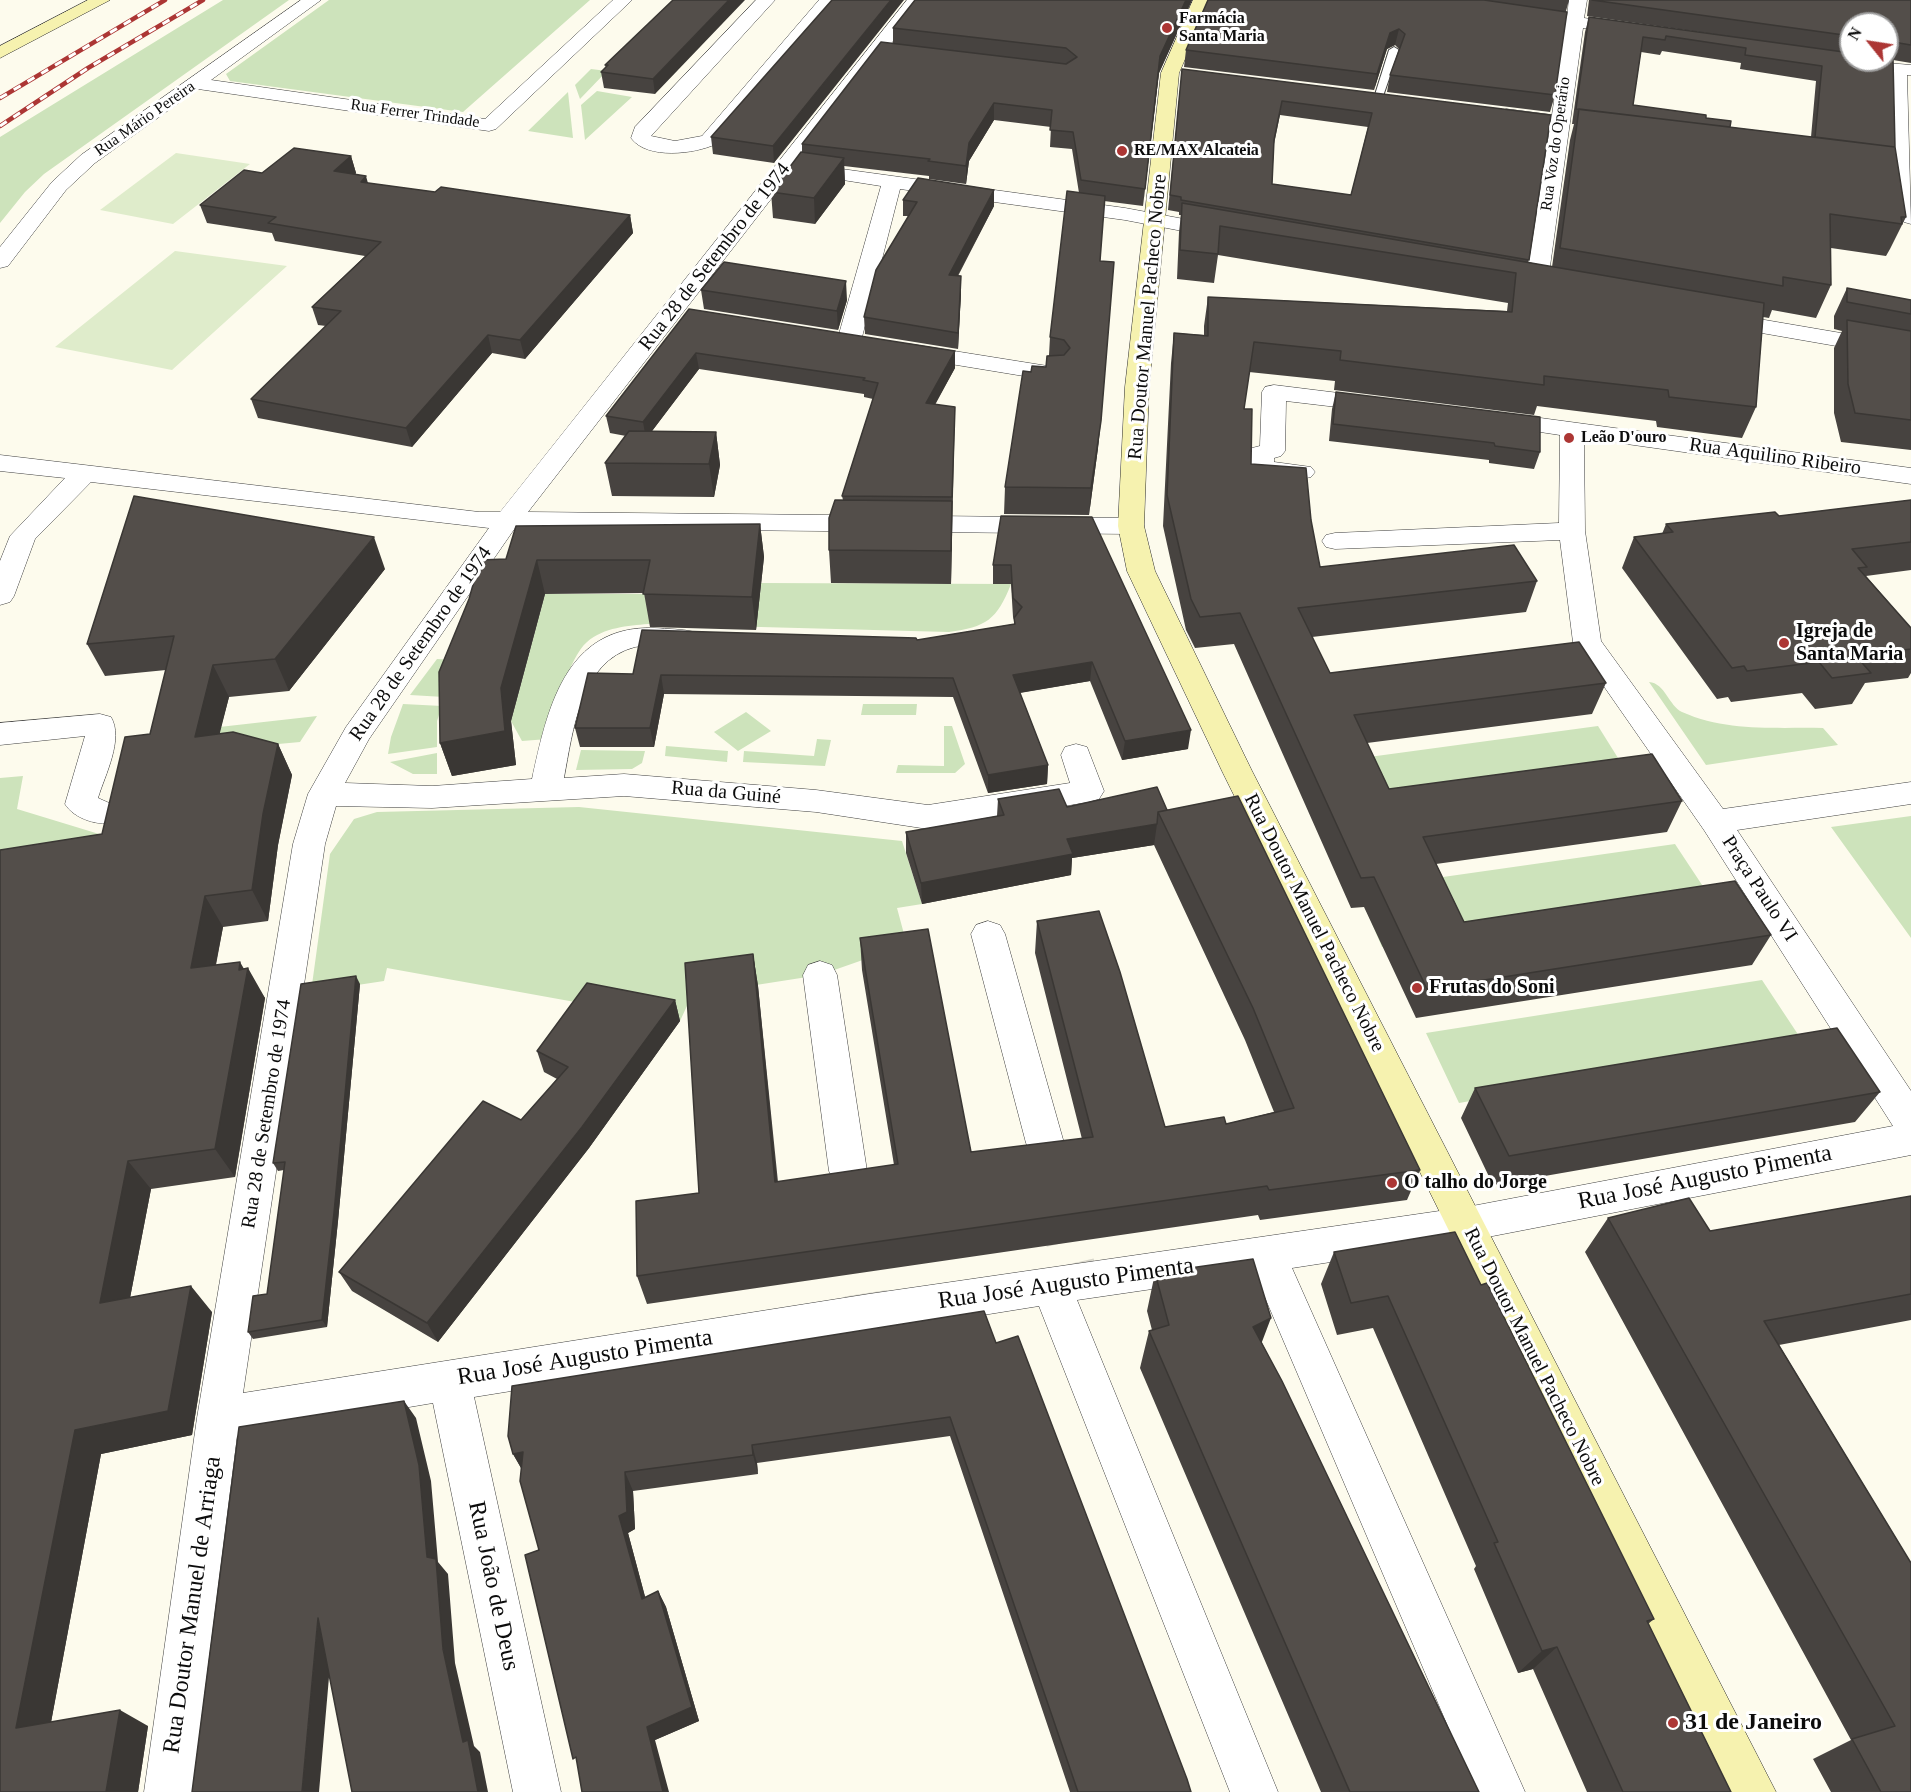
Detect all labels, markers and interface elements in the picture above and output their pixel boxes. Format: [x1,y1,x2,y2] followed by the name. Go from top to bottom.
[1179,9,1265,47] place label: Farmácia Santa Maria
[1839,12,1899,72] north arrow
[1160,21,1174,35] marker: Farmácia Santa Maria
[1844,24,1865,43] text: N
[1537,76,1575,212] street label: Rua Voz do Operário
[91,77,199,161] street label: Rua Mário Pereira
[349,95,481,133] street label: Rua Ferrer Trindade
[1134,141,1259,161] place label: RE/MAX Alcateia
[1115,144,1129,158] marker: RE/MAX Alcateia
[634,158,796,356] street label: Rua 28 de Setembro de 1974
[1124,173,1172,461] street label: Rua Doutor Manuel Pacheco Nobre
[1581,428,1666,448] place label: Leão D'ouro
[1562,431,1576,445] marker: Leão D'ouro
[1688,433,1862,481] street label: Rua Aquilino Ribeiro
[345,542,497,746] street label: Rua 28 de Setembro de 1974
[1796,620,1903,667] place label: Igreja de Santa Maria
[1777,636,1791,650] marker: Igreja de Santa Maria
[670,776,782,810] street label: Rua da Guiné
[1238,790,1390,1056] street label: Rua Doutor Manuel Pacheco Nobre
[1716,832,1802,946] street label: Praça Paulo VI
[1429,976,1555,1000] place label: Frutas do Soni
[1410,981,1424,995] marker: Frutas do Soni
[237,998,297,1230] street label: Rua 28 de Setembro de 1974
[1576,1139,1834,1217] street label: Rua José Augusto Pimenta
[1404,1171,1547,1195] place label: O talho do Jorge
[1385,1176,1399,1190] marker: O talho do Jorge
[1458,1224,1610,1490] street label: Rua Doutor Manuel Pacheco Nobre
[936,1252,1196,1316] street label: Rua José Augusto Pimenta
[455,1324,715,1392] street label: Rua José Augusto Pimenta
[158,1455,228,1755] street label: Rua Doutor Manuel de Arriaga
[461,1499,525,1673] street label: Rua João de Deus
[1685,1709,1822,1737] place label: 31 de Janeiro
[1666,1716,1680,1730] marker: 31 de Janeiro

